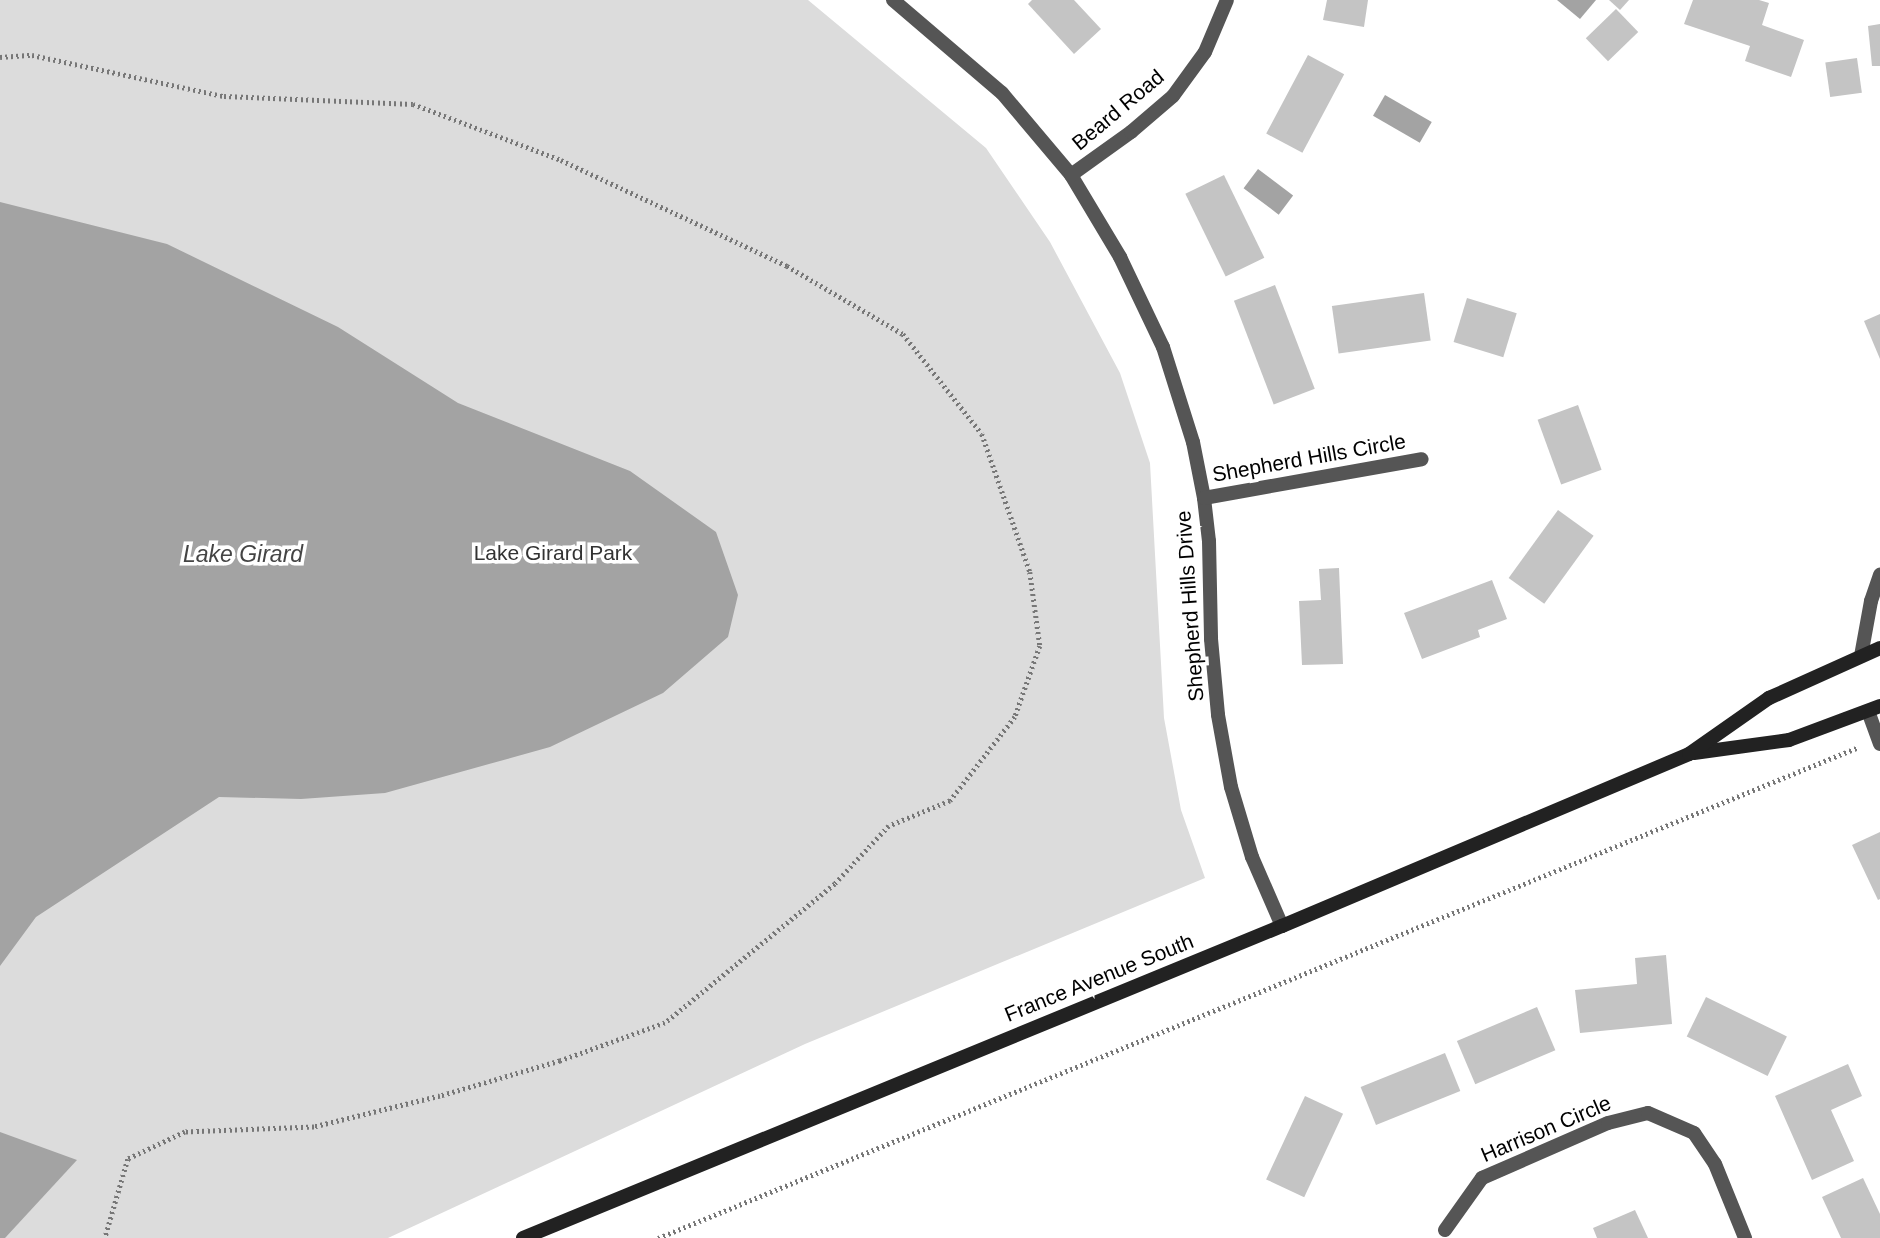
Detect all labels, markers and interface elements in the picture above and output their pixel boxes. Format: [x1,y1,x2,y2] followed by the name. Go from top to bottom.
[1067,64,1169,156] street label: Beard Road
[1210,429,1408,487] street label: Shepherd Hills Circle
[1171,510,1209,702] street label: Shepherd Hills Drive
[183,540,303,568] water label: Lake Girard
[474,540,632,566] park label: Lake Girard Park
[1000,928,1198,1028] street label: France Avenue South
[1477,1090,1615,1168] street label: Harrison Circle

